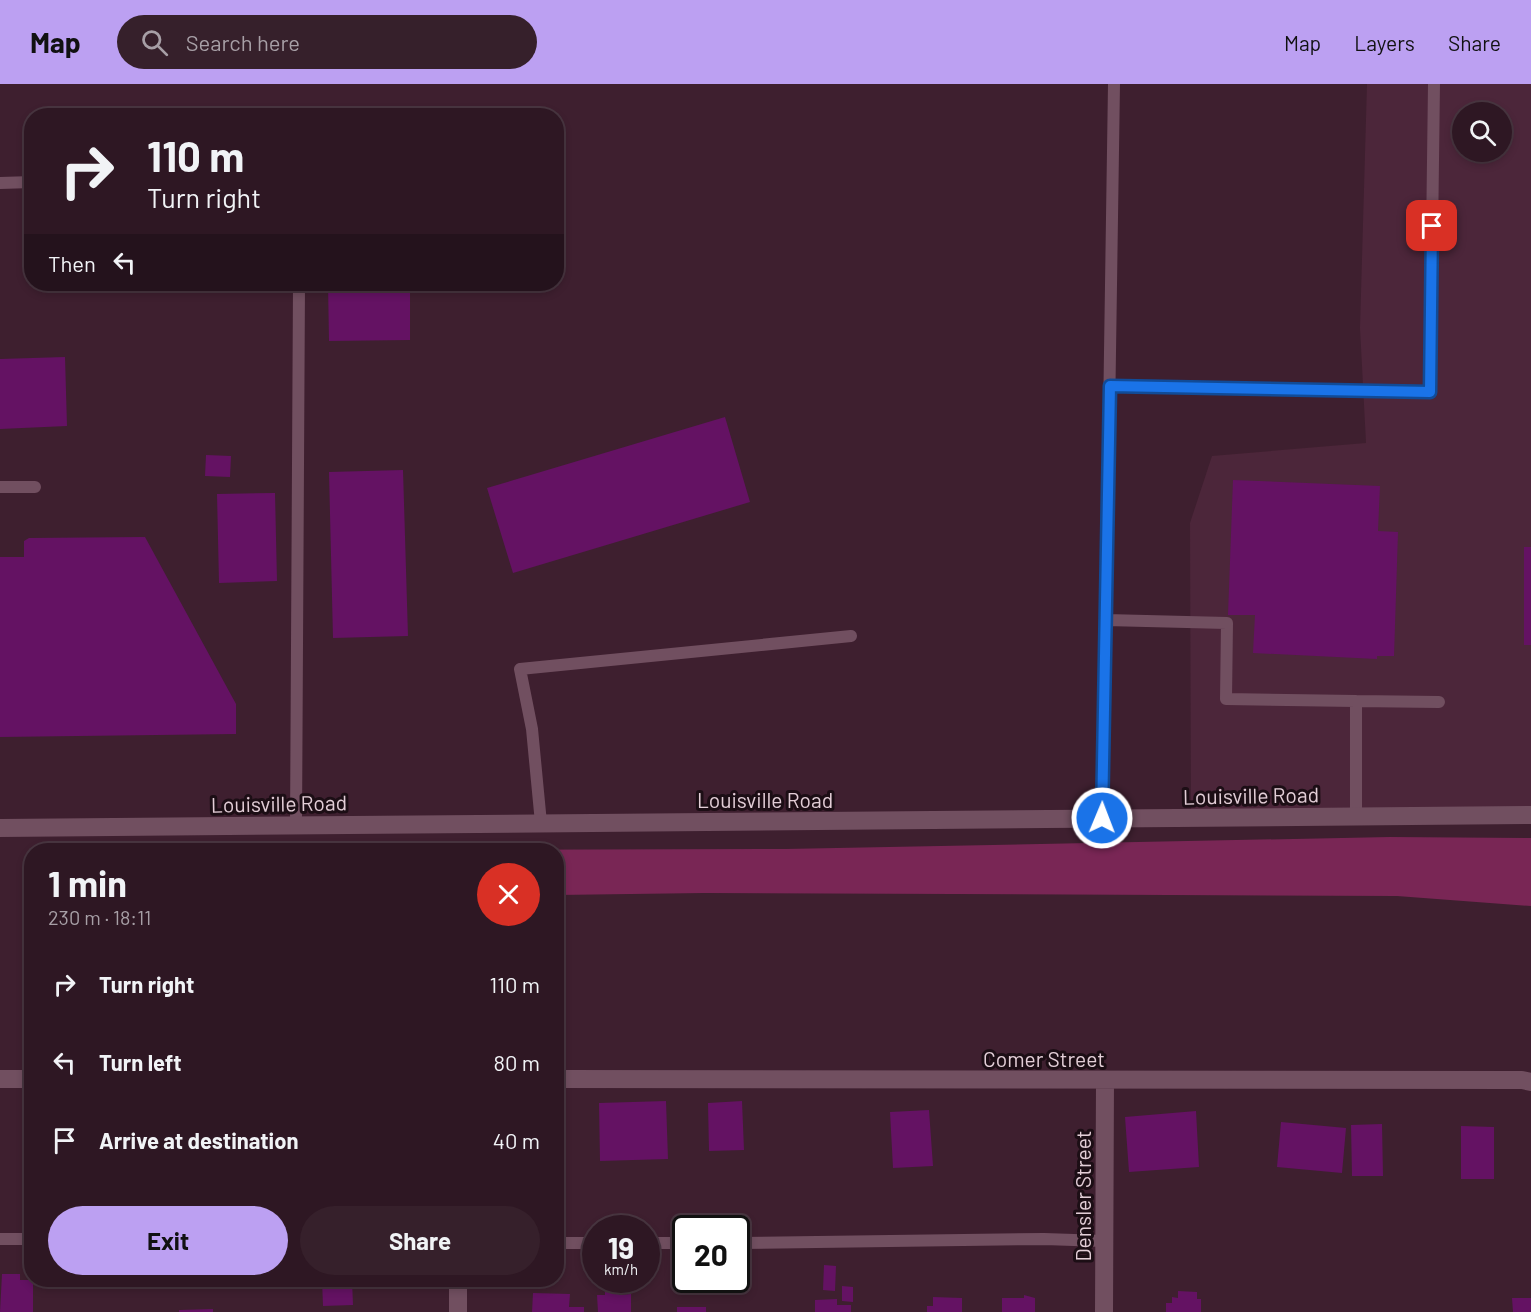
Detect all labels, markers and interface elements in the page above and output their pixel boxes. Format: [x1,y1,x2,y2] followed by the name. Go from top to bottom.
[117,15,537,69] search box
[30,25,81,59] text: Map
[138,26,171,59] icon: search
[186,29,300,55] text: Search here
[1284,30,1321,55] text: Map
[1354,30,1415,55] text: Layers
[1448,30,1501,55] text: Share
[1452,102,1512,162] map controls
[1452,102,1512,162] button: search
[147,130,244,180] text: 110 m
[48,132,126,210] icon: right
[147,181,261,213] text: Turn right
[1406,200,1457,251] pin
[1415,209,1448,242] icon: arrive
[108,246,141,279] icon: left
[48,250,96,276] text: Then
[1183,781,1319,809] street label: Louisville Road
[1070,786,1134,850] position arrow
[697,787,833,812] street label: Louisville Road
[211,789,347,817] street label: Louisville Road
[48,861,127,904] text: 1 min
[477,863,540,926] button: close
[48,905,151,929] text: 230 m · 18:11
[48,968,81,1001] icon: right
[99,971,194,997] text: Turn right
[490,971,540,997] text: 110 m
[48,1046,81,1079] icon: left
[983,1046,1105,1071] street label: Comer Street
[99,1049,182,1075] text: Turn left
[494,1049,540,1075] text: 80 m
[48,1124,81,1157] icon: arrive
[99,1127,298,1153] text: Arrive at destination
[493,1127,540,1153] text: 40 m
[1070,1131,1095,1261] street label: Densler Street
[48,1206,288,1275] button: Exit
[300,1206,540,1275] button: Share
[672,1215,750,1293] speed limit sign: 20
[608,1229,634,1265] text: 19
[604,1260,638,1278] text: km/h

